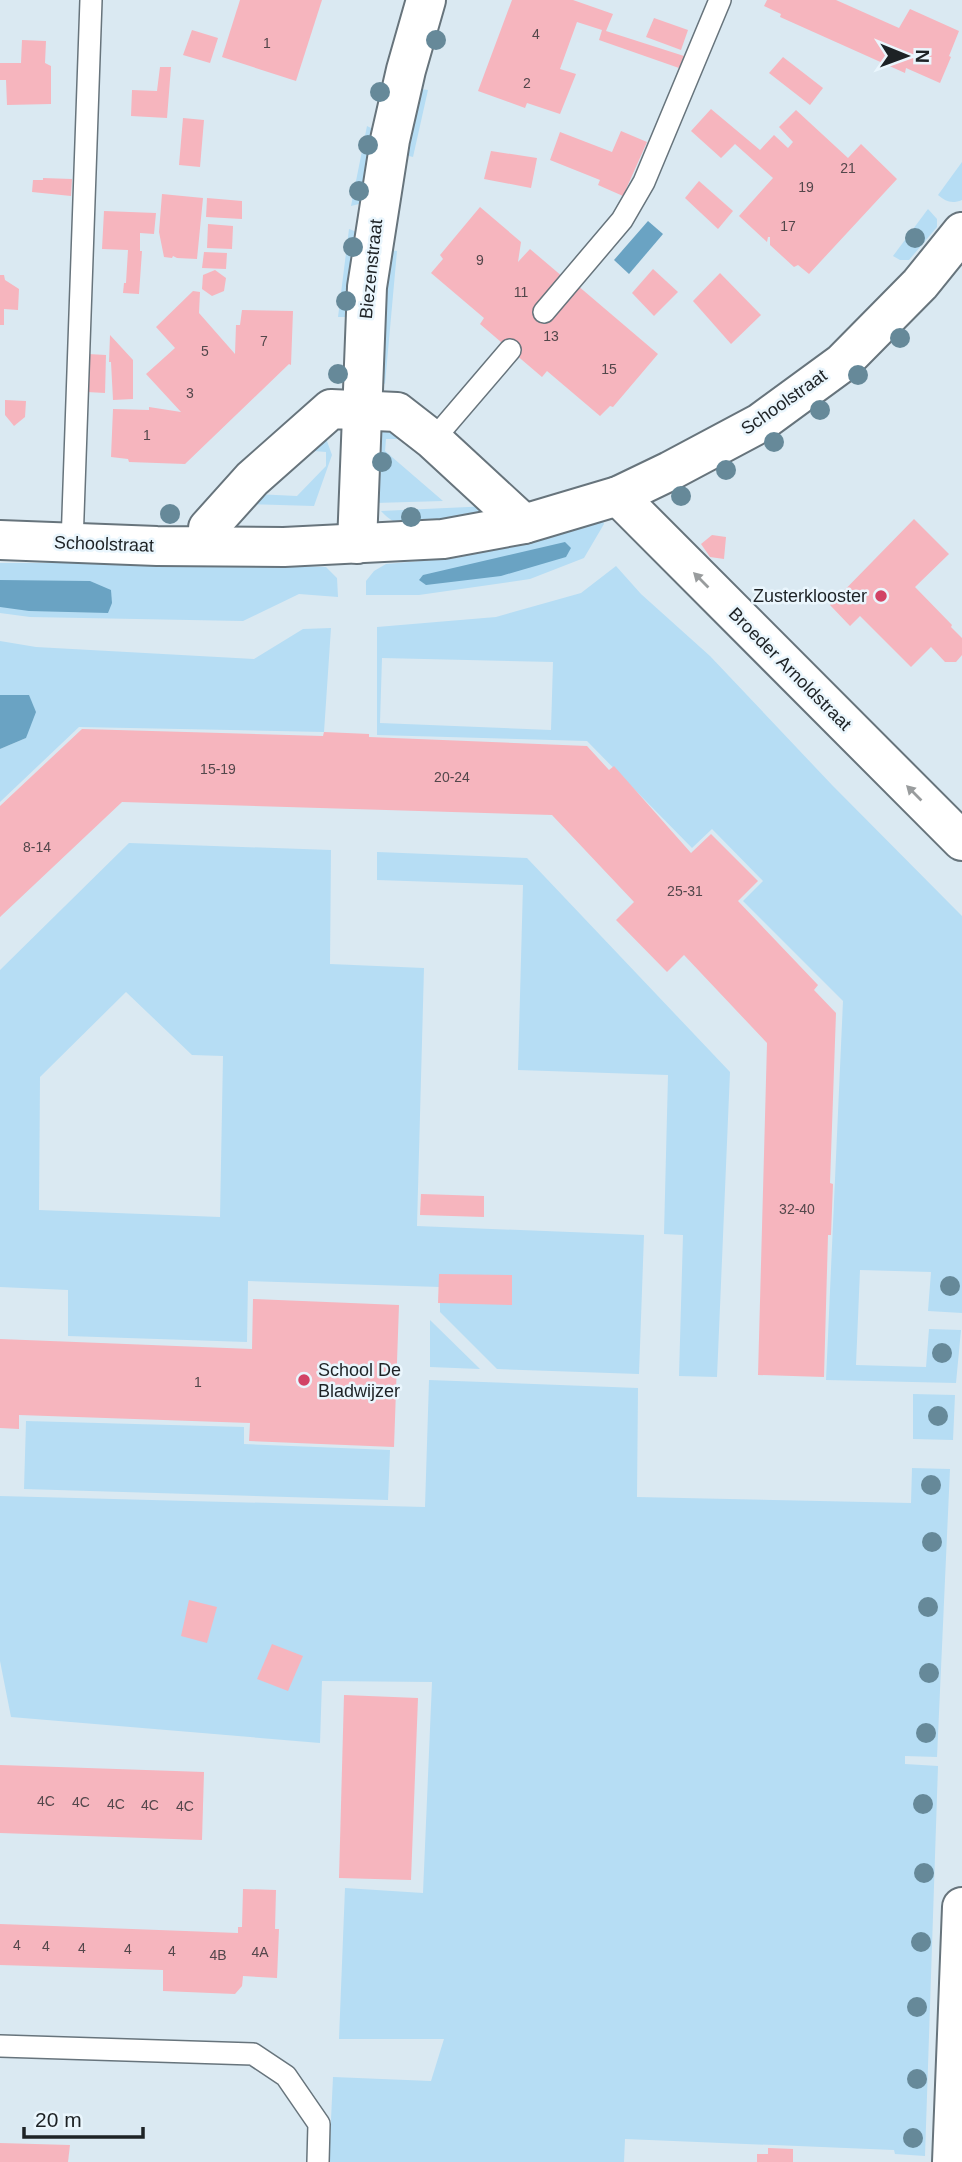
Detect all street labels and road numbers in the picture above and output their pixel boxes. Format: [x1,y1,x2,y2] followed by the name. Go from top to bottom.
[356,218,386,320] street label: Biezenstraat
[737,365,831,439] street label: Schoolstraat
[54,532,154,556] street label: Schoolstraat
[725,604,855,734] street label: Broeder Arnoldstraat

